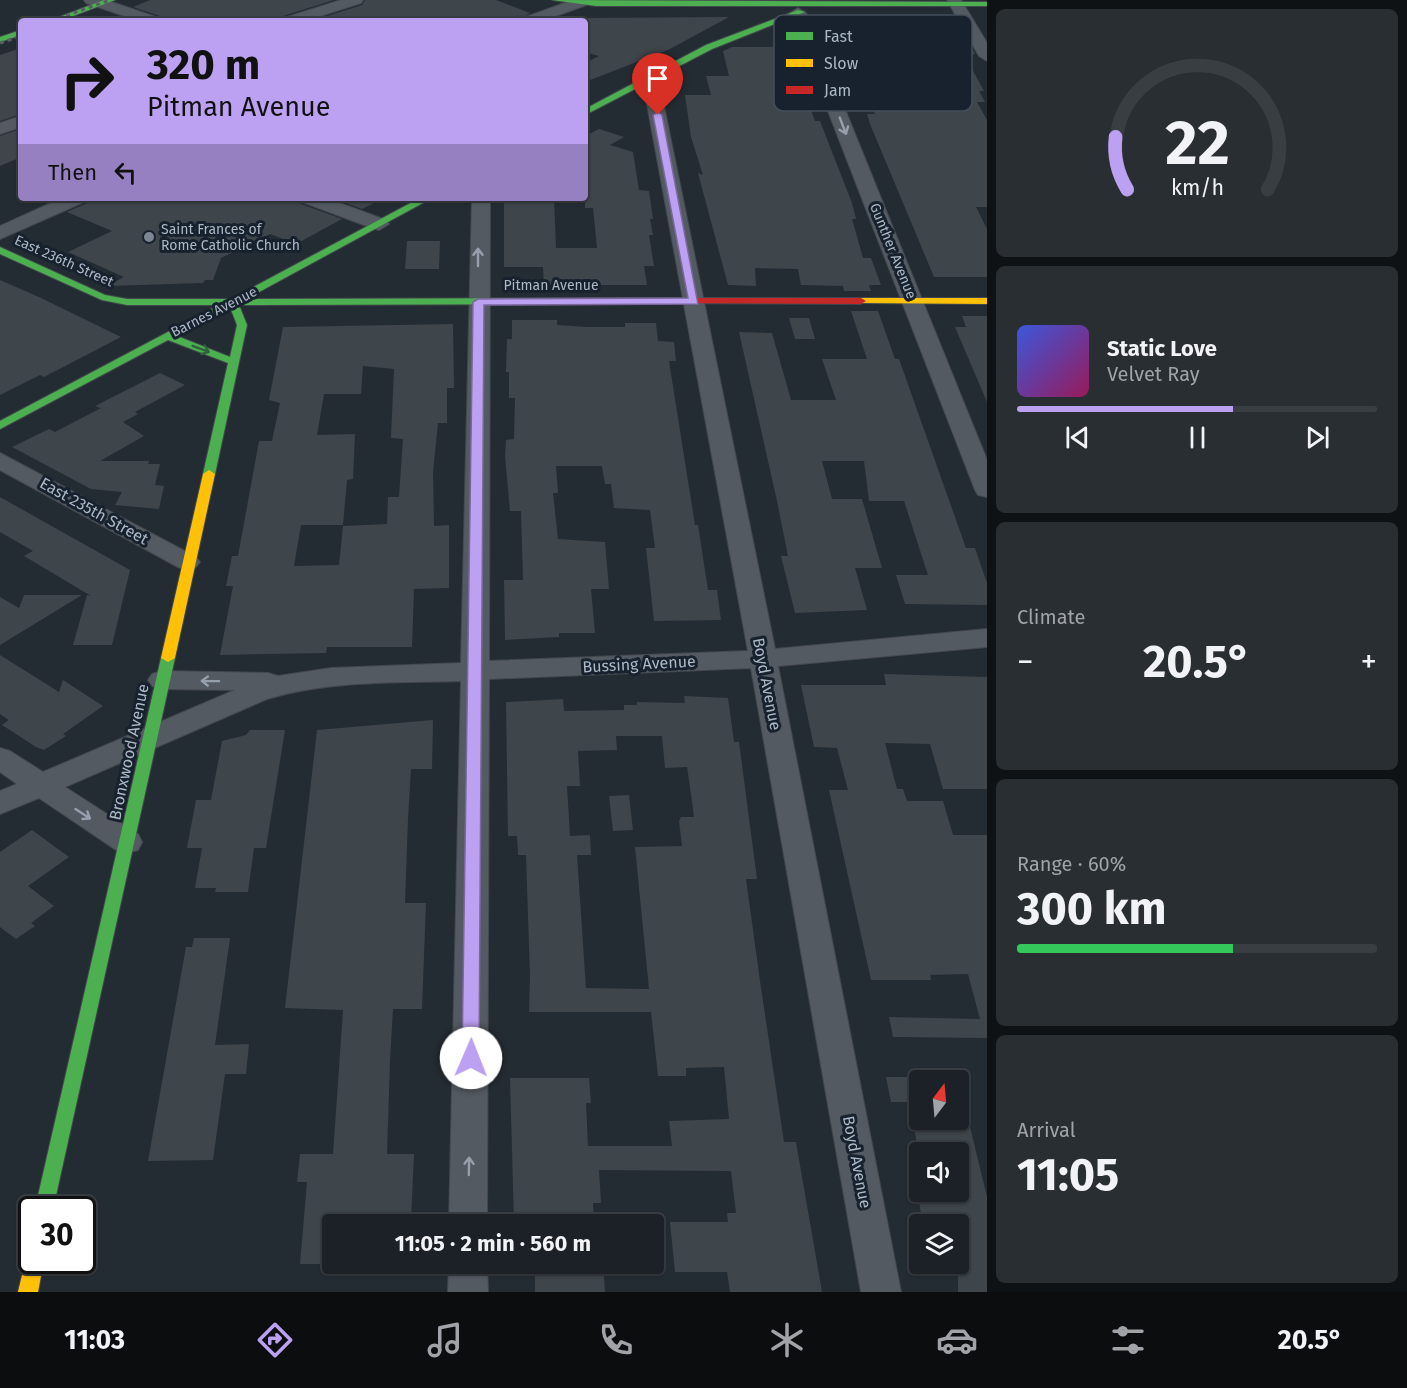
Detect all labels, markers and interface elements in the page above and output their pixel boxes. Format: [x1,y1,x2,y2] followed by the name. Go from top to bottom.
[774,15,972,111] legend
[824,27,853,46] text: Fast
[147,40,260,90] text: 320 m
[48,42,126,120] icon: right
[632,53,683,115] pin
[824,54,859,73] text: Slow
[641,62,674,95] icon: arrive
[824,81,851,100] text: Jam
[147,91,330,123] text: Pitman Avenue
[1165,106,1229,181] text: 22
[838,116,849,134] one-way arrow
[109,156,142,189] icon: left
[48,159,97,186] text: Then
[1170,175,1224,201] text: km/h
[866,201,920,301] street label: Gunther Avenue
[161,221,300,254] place label: Saint Frances of Rome Catholic Church
[142,230,156,244] marker: Saint Frances of Rome Catholic Church
[12,232,117,291] street label: East 236th Street
[472,247,484,267] one-way arrow
[503,277,599,294] street label: Pitman Avenue
[168,283,260,341] street label: Barnes Avenue
[1107,335,1217,362] text: Static Love
[191,344,210,355] one-way arrow
[1107,362,1200,386] text: Velvet Ray
[1061,421,1094,454] icon: previous
[1181,421,1214,454] icon: pause
[1301,421,1334,454] icon: next
[37,473,152,549] street label: East 235th Street
[1017,605,1085,629] text: Climate
[1143,635,1251,689] text: 20.5°
[749,636,785,732] street label: Boyd Avenue
[1017,642,1034,682] text: −
[1361,642,1377,682] text: +
[582,652,696,676] street label: Bussing Avenue
[201,675,221,687] one-way arrow
[105,682,153,822] street label: Bronxwood Avenue
[75,807,92,820] one-way arrow
[1017,852,1126,876] text: Range · 60%
[1017,882,1167,936] text: 300 km
[439,1026,503,1090] position arrow
[909,1070,969,1130] north arrow
[909,1070,969,1274] map controls
[839,1114,875,1210] street label: Boyd Avenue
[1017,1118,1076,1142] text: Arrival
[909,1142,969,1202] button: sound
[1017,1148,1119,1202] text: 11:05
[463,1156,475,1176] one-way arrow
[18,1196,96,1274] speed limit sign: 30
[909,1214,969,1274] button: layers
[395,1230,591,1257] text: 11:05 · 2 min · 560 m
[254,1319,296,1361] icon: directions
[424,1319,466,1361] icon: music
[595,1319,637,1361] icon: phone
[766,1319,808,1361] icon: climate
[936,1319,978,1361] icon: car
[1107,1319,1149,1361] icon: filters
[64,1324,125,1356] text: 11:03
[1278,1324,1343,1356] text: 20.5°

